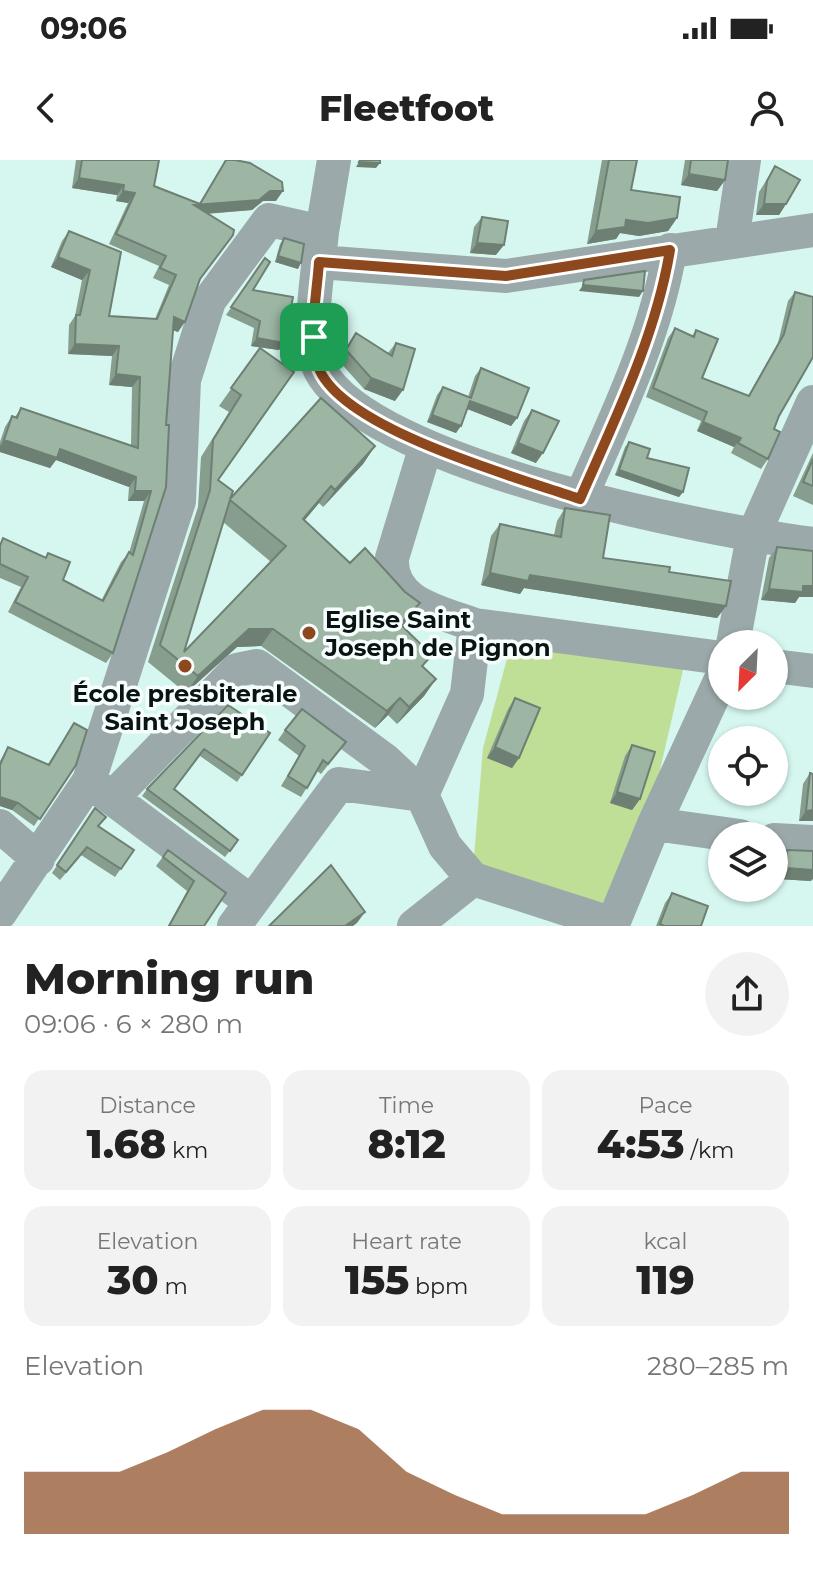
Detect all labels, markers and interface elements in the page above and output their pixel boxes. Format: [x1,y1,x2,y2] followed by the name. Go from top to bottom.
[40,10,127,47] text: 09:06
[24,86,68,130] icon: back
[319,86,494,130] text: Fleetfoot
[745,86,789,130] icon: person
[280,303,348,371] pin
[292,315,336,359] icon: arrive
[324,605,551,662] place label: Eglise Saint Joseph de Pignon
[300,624,318,642] marker: Eglise Saint Joseph de Pignon
[708,630,788,710] north arrow
[708,630,788,902] map controls
[176,657,194,675] marker: École presbiterale Saint Joseph
[72,679,298,736] place label: École presbiterale Saint Joseph
[708,726,788,806] button: locate
[708,822,788,902] button: layers
[24,951,314,1005] text: Morning run
[705,952,789,1036] button: share
[24,1008,243,1040] text: 09:06 · 6 × 280 m
[99,1092,196,1119] text: Distance
[379,1092,434,1119] text: Time
[639,1092,692,1119] text: Pace
[87,1119,166,1168] text: 1.68
[367,1119,446,1168] text: 8:12
[597,1119,685,1168] text: 4:53
[166,1137,208,1164] text: km
[685,1137,734,1164] text: /km
[97,1228,198,1255] text: Elevation
[351,1228,462,1255] text: Heart rate
[644,1228,687,1255] text: kcal
[107,1255,159,1304] text: 30
[345,1255,409,1304] text: 155
[636,1255,695,1304] text: 119
[159,1273,188,1300] text: m
[409,1273,468,1300] text: bpm
[24,1350,144,1382] text: Elevation
[647,1350,789,1382] text: 280–285 m

